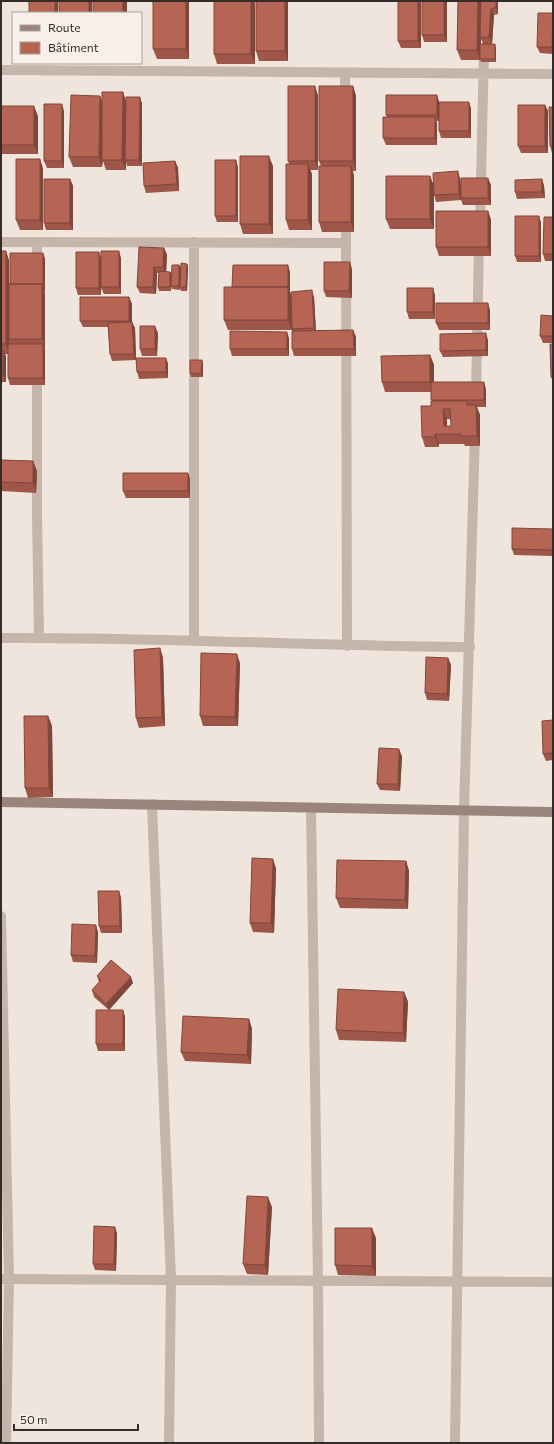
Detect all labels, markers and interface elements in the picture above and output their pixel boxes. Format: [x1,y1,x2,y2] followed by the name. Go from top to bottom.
[12,12,142,64] legend
[48,20,81,34] text: Route
[48,40,99,54] text: Bâtiment
[14,1406,138,1432] scale bar
[20,1412,48,1426] text: 50 m

